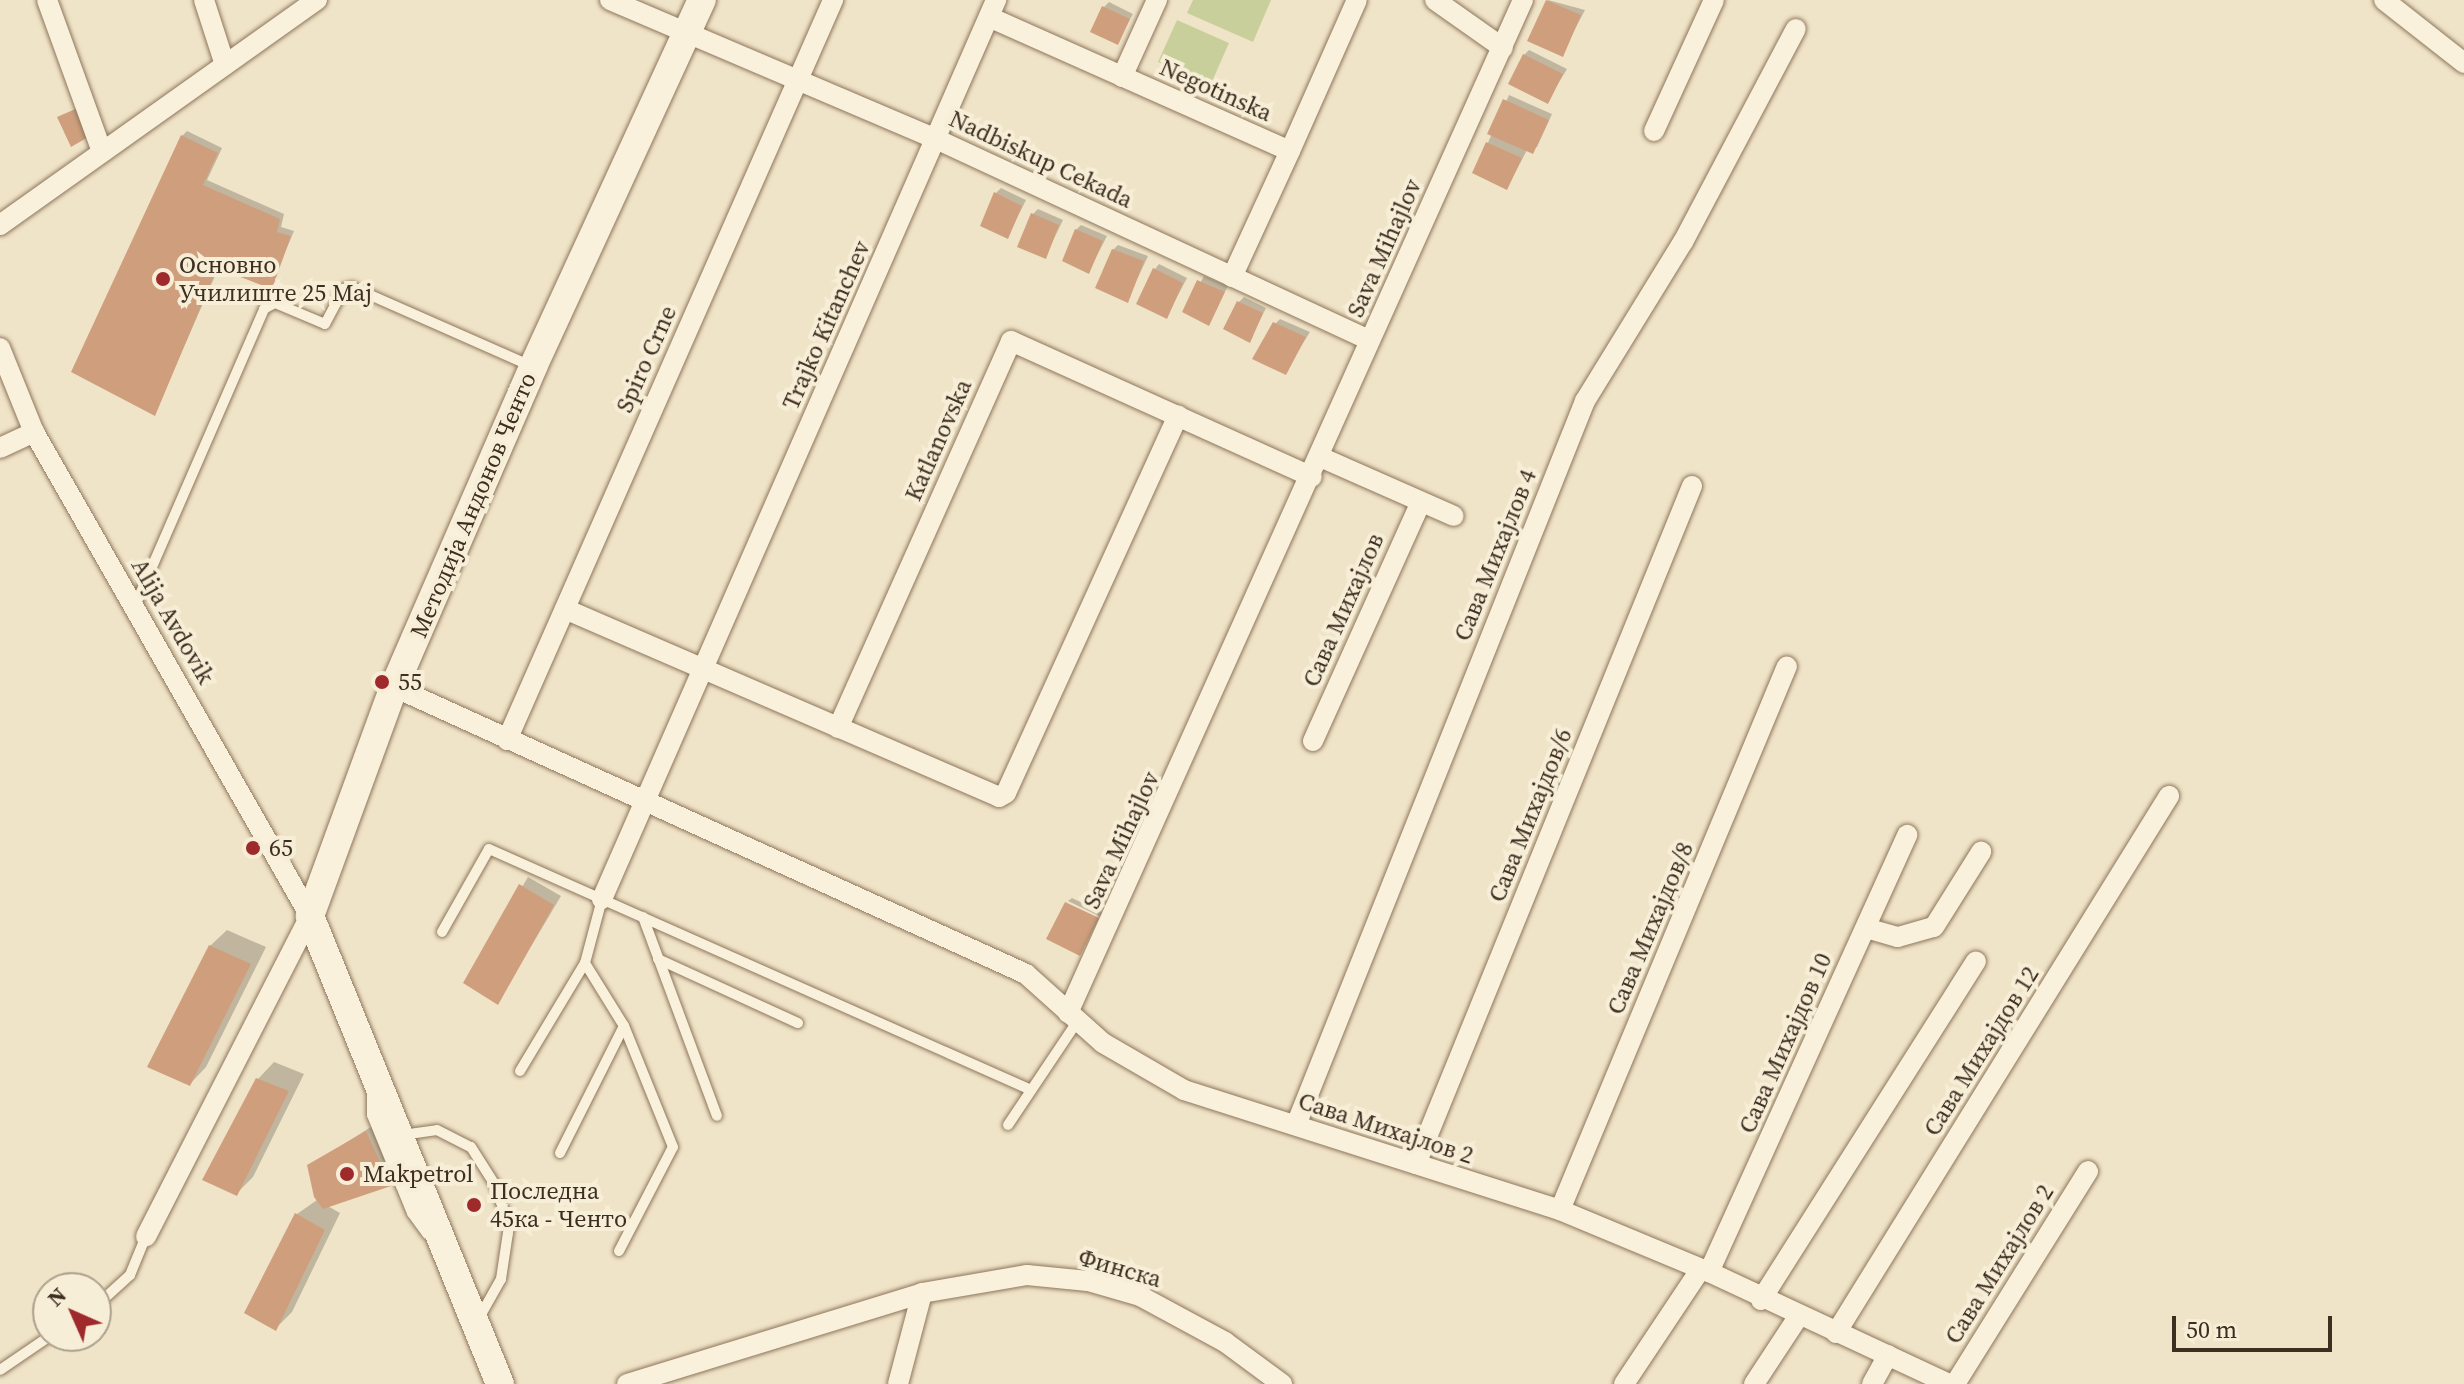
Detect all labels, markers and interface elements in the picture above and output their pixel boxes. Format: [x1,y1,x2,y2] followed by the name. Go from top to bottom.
[1155,52,1277,128] street label: Negotinska
[945,104,1137,214] street label: Nadbiskup Cekada
[1341,174,1427,322] street label: Sava Mihajlov
[776,236,876,414] street label: Trajko Kitanchev
[179,251,372,307] place label: Основно Училиште 25 Мај
[154,270,172,288] marker: Основно Училиште 25 Мај
[610,301,682,417] street label: Spiro Crne
[404,368,542,642] street label: Методија Андонов Ченто
[898,375,978,505] street label: Katlanovska
[1448,465,1542,645] street label: Сава Михајлов 4
[1296,529,1390,691] street label: Сава Михајлов
[126,553,220,689] street label: Alija Avdovik
[398,668,422,696] place label: 55
[373,673,391,691] marker: 55
[1482,724,1578,906] street label: Сава Михајдов/6
[1077,767,1165,913] street label: Sava Mihajlov
[269,834,293,862] place label: 65
[1601,837,1699,1019] street label: Сава Михајдов/8
[244,839,262,857] marker: 65
[1732,948,1838,1138] street label: Сава Михајдов 10
[1917,961,2045,1141] street label: Сава Михајдов 12
[1295,1086,1477,1170] street label: Сава Михајлов 2
[363,1160,473,1188] place label: Makpetrol
[338,1165,356,1183] marker: Makpetrol
[490,1177,627,1233] place label: Последна 45ка - Ченто
[1938,1179,2060,1349] street label: Сава Михајлов 2
[465,1196,483,1214] marker: Последна 45ка - Ченто
[1075,1242,1165,1294] street label: Финска
[32,1272,112,1352] north arrow
[40,1280,73,1313] text: N
[2176,1300,2336,1350] scale bar
[2186,1313,2237,1346] text: 50 m

